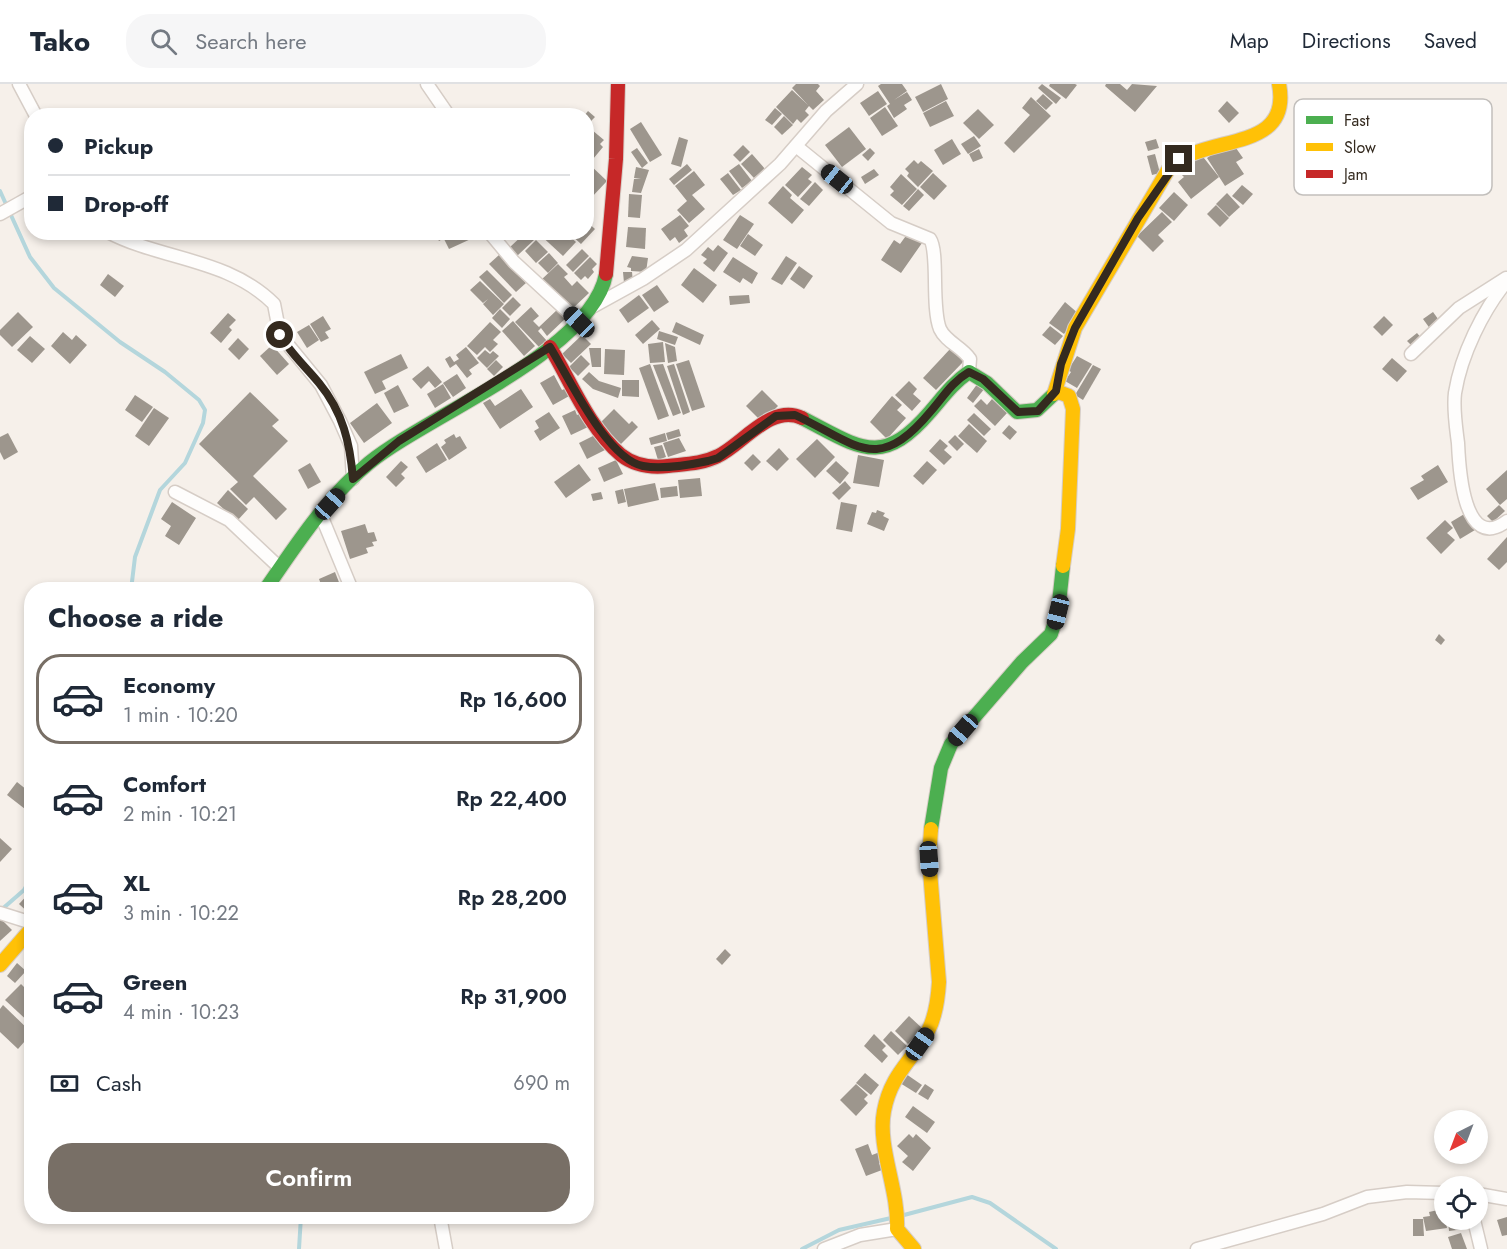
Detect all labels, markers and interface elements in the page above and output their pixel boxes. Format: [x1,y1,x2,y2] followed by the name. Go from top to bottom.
[126,14,546,68] search box
[30,21,90,62] text: Tako
[147,25,180,58] icon: search
[195,25,307,57] text: Search here
[1230,26,1269,56] text: Map
[1302,26,1391,56] text: Directions
[1424,26,1477,56] text: Saved
[1294,99,1492,195] legend
[1344,109,1370,132] text: Fast
[84,130,153,162] text: Pickup
[1344,136,1376,159] text: Slow
[1165,145,1192,172] route end
[817,161,857,197] car
[1342,163,1368,186] text: Jam
[84,188,168,220] text: Drop-off
[560,303,598,341] car
[266,321,293,348] route start
[311,485,349,523] car
[1045,592,1071,632] car
[48,598,223,637] text: Choose a ride
[123,669,215,701] text: Economy
[51,672,105,726] icon: car
[459,683,567,715] text: Rp 16,600
[123,701,238,730] text: 1 min · 10:20
[944,711,982,749] car
[123,768,206,800] text: Comfort
[51,771,105,825] icon: car
[456,782,567,814] text: Rp 22,400
[123,800,237,829] text: 2 min · 10:21
[919,840,939,878] car
[123,867,150,899] text: XL
[51,870,105,924] icon: car
[458,881,567,913] text: Rp 28,200
[123,899,239,928] text: 3 min · 10:22
[123,966,187,998] text: Green
[51,969,105,1023] icon: car
[460,980,567,1012] text: Rp 31,900
[123,998,239,1027] text: 4 min · 10:23
[902,1024,938,1064] car
[48,1067,81,1100] icon: cash
[96,1067,142,1099] text: Cash
[513,1069,570,1098] text: 690 m
[1434,1110,1488,1164] north arrow
[1434,1110,1488,1230] map controls
[48,1143,570,1212] button: Confirm
[1434,1176,1488,1230] button: locate

